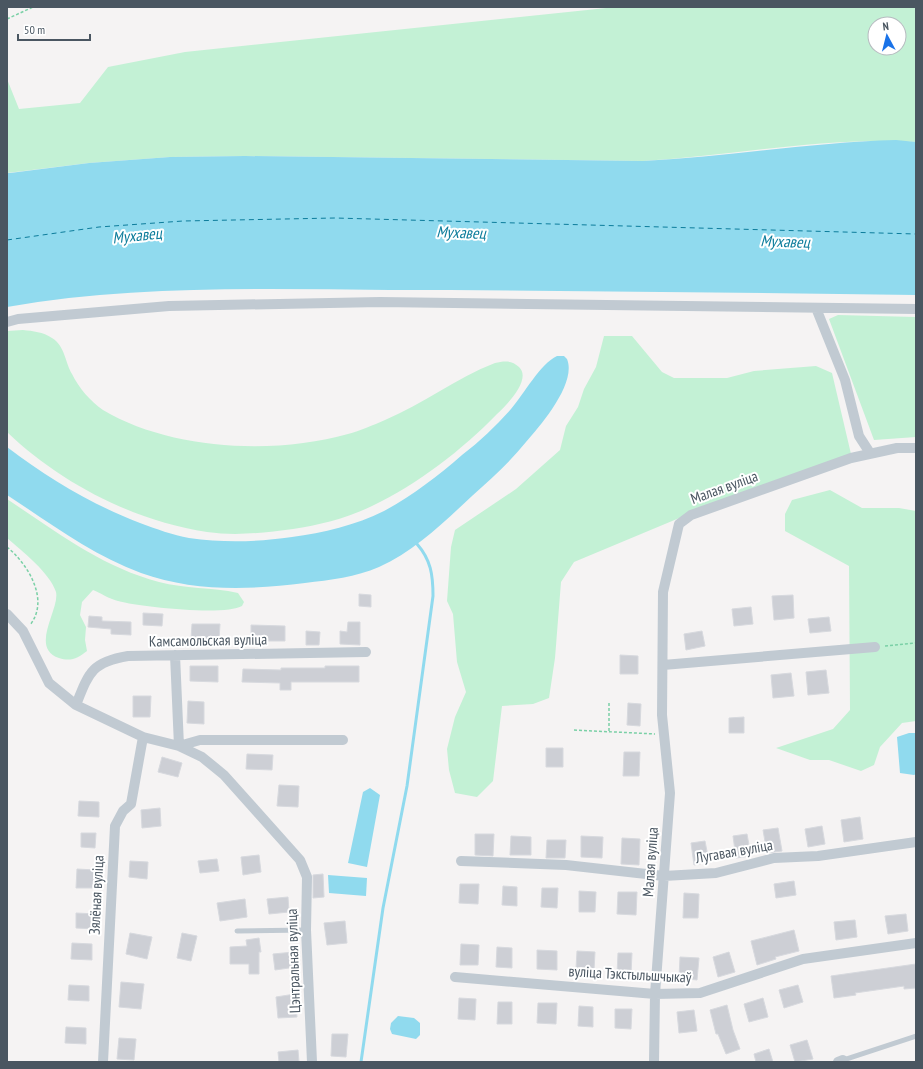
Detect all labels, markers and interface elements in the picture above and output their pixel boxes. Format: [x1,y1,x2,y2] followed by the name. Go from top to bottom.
[18,16,90,42] scale bar
[867,16,907,56] north arrow
[882,19,890,33] text: N
[24,22,45,37] text: 50 m
[436,221,487,243] water label: Мухавец
[111,222,163,248] water label: Мухавец
[760,230,811,252] water label: Мухавец
[688,466,760,508] street label: Малая вуліца
[149,629,267,651] street label: Камсамольская вуліца
[638,826,662,898] street label: Малая вуліца
[693,835,774,867] street label: Лугавая вуліца
[84,855,108,935] street label: Зялёная вуліца
[282,908,304,1014] street label: Цэнтральная вуліца
[568,961,692,987] street label: вуліца Тэкстыльшчыкаў

